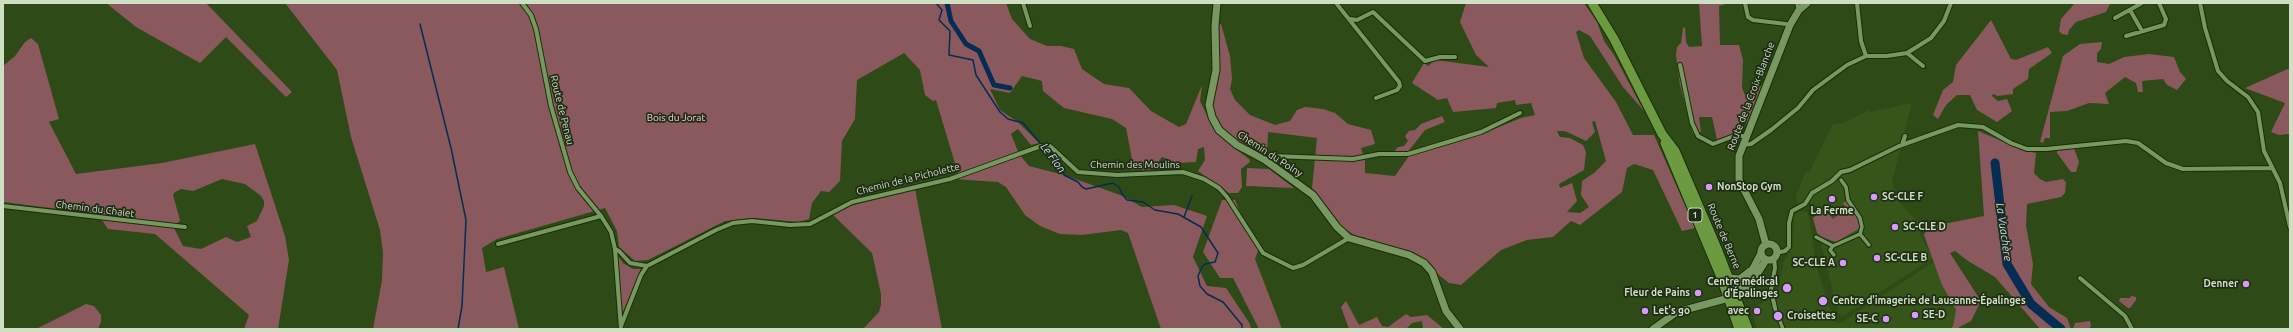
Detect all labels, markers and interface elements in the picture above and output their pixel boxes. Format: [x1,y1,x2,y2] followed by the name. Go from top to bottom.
[1725,40,1777,152] street label: Route de la Croix-Blanche
[548,74,576,146] street label: Route de Penau
[647,112,705,124] park label: Bois du Jorat
[1235,129,1305,179] street label: Chemin du Polny
[1038,140,1068,176] water label: Le Flon
[1090,159,1180,171] street label: Chemin des Moulins
[855,160,961,198] street label: Chemin de la Picholette
[1717,181,1781,193] place label: NonStop Gym
[1704,182,1714,192] marker: NonStop Gym
[1882,191,1923,203] place label: SC-CLE F
[1869,192,1879,202] marker: SC-CLE F
[1827,194,1837,204] marker: La Ferme
[55,198,135,220] street label: Chemin du Chalet
[1705,201,1743,271] street label: Route de Berne
[1993,202,2015,262] water label: La Vuachère
[1810,205,1854,217] place label: La Ferme
[1688,208,1702,222] road number: 1
[1903,221,1946,233] place label: SC-CLE D
[1890,222,1900,232] marker: SC-CLE D
[1885,252,1927,264] place label: SC-CLE B
[1872,253,1882,263] marker: SC-CLE B
[1792,257,1835,269] place label: SC-CLE A
[1838,258,1848,268] marker: SC-CLE A
[1707,276,1778,300] place label: Centre médical d'Épalinges
[2203,278,2238,290] place label: Denner
[2241,279,2251,289] marker: Denner
[1781,282,1793,294] marker: Centre médical d'Épalinges
[1624,287,1690,299] place label: Fleur de Pains
[1693,288,1703,298] marker: Fleur de Pains
[1817,295,1829,307] marker: Centre d'imagerie de Lausanne-Épalinges
[1832,295,2026,307] place label: Centre d'imagerie de Lausanne-Épalinges
[1653,305,1690,317] place label: Let's go
[1728,305,1749,317] place label: avec
[1640,306,1650,316] marker: Let's go
[1752,306,1762,316] marker: avec
[1923,309,1945,321] place label: SE-D
[1772,310,1784,322] marker: Croisettes
[1787,310,1836,322] place label: Croisettes
[1910,310,1920,320] marker: SE-D
[1857,313,1878,325] place label: SE-C
[1881,314,1891,324] marker: SE-C

